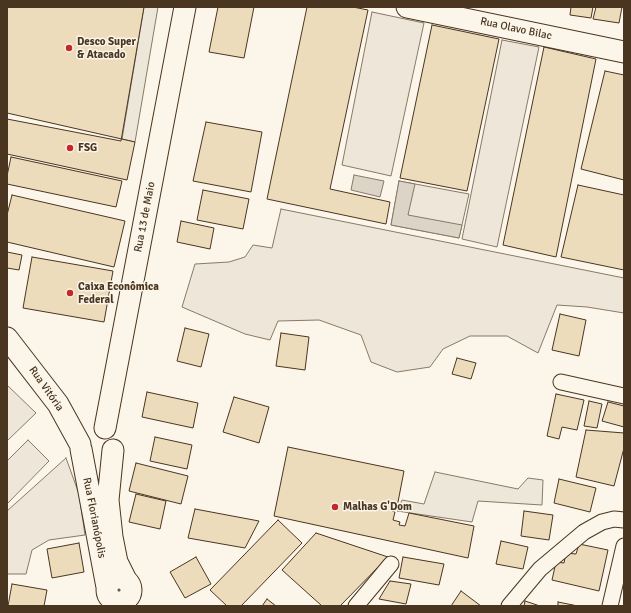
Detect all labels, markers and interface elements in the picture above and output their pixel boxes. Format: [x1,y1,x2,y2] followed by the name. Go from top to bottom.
[479,15,553,43] street label: Rua Olavo Bilac
[77,35,136,61] place label: Desco Super & Atacado
[64,43,74,53] marker: Desco Super & Atacado
[78,141,97,155] place label: FSG
[65,143,75,153] marker: FSG
[132,181,158,253] street label: Rua 13 de Maio
[78,280,159,306] place label: Caixa Econômica Federal
[65,288,75,298] marker: Caixa Econômica Federal
[26,364,66,414] street label: Rua Vitória
[80,476,108,560] street label: Rua Florianópolis
[343,500,412,514] place label: Malhas G'Dom
[330,502,340,512] marker: Malhas G'Dom

